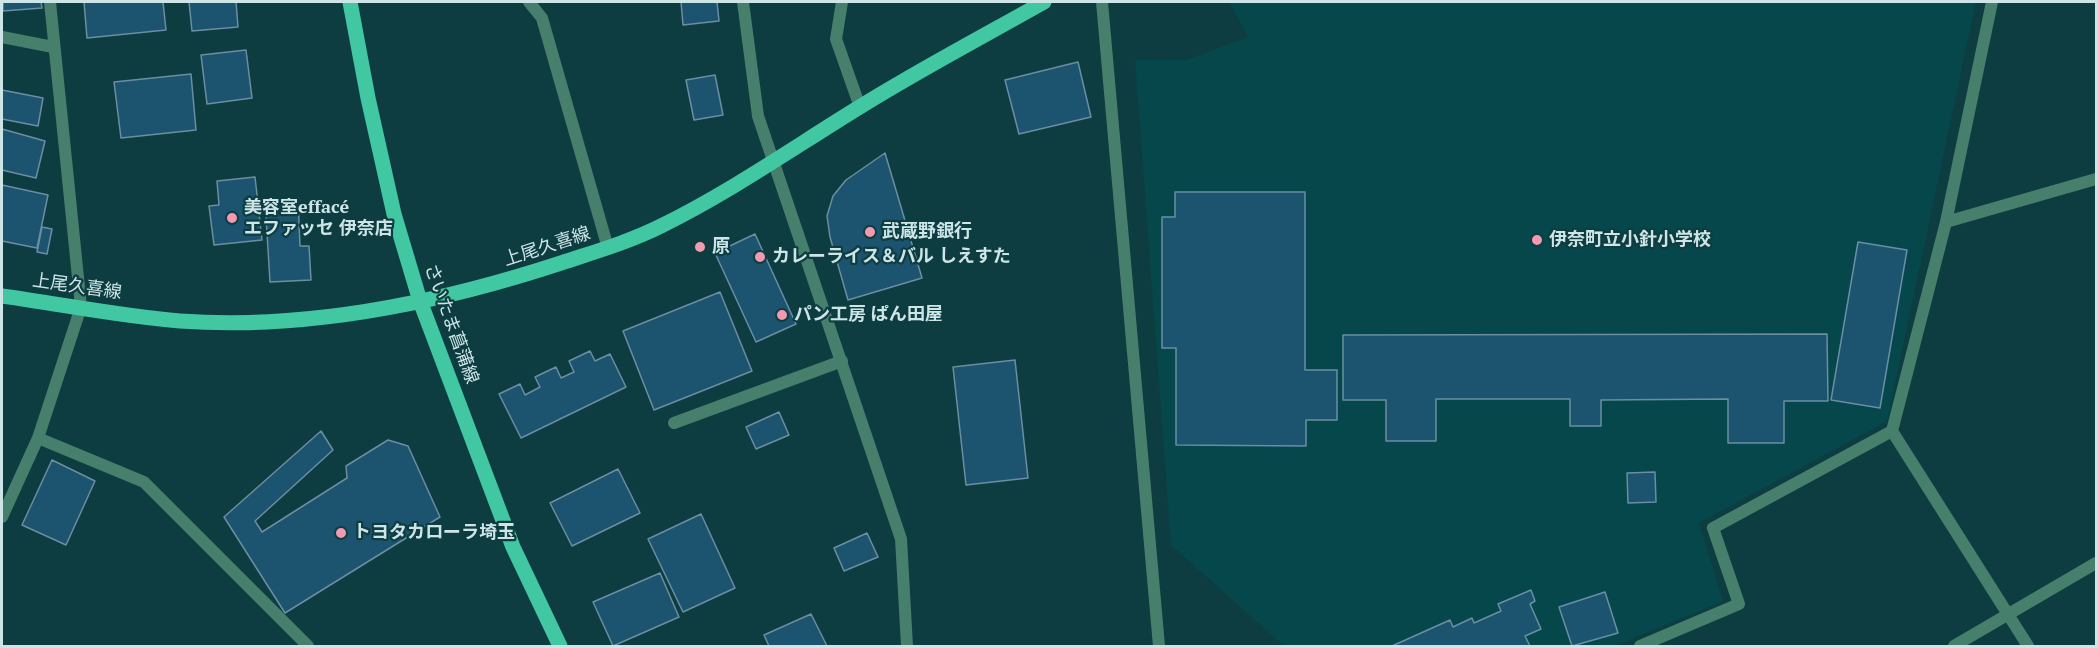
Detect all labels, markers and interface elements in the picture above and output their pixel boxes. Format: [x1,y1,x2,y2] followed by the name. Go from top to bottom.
[244,197,393,240] place label: 美容室effacé エファッセ 伊奈店
[225,211,239,225] marker: 美容室effacé エファッセ 伊奈店
[882,221,972,243] place label: 武蔵野銀行
[501,223,593,271] street label: 上尾久喜線
[863,225,877,239] marker: 武蔵野銀行
[1549,229,1711,251] place label: 伊奈町立小針小学校
[1530,233,1544,247] marker: 伊奈町立小針小学校
[712,236,730,258] place label: 原
[693,240,707,254] marker: 原
[772,246,1011,268] place label: カレーライス＆バル しえすた
[753,250,767,264] marker: カレーライス＆バル しえすた
[419,261,483,387] street label: さいたま菖蒲線
[31,270,123,304] street label: 上尾久喜線
[794,304,943,326] place label: パン工房 ぱん田屋
[775,308,789,322] marker: パン工房 ぱん田屋
[353,522,515,544] place label: トヨタカローラ埼玉
[334,526,348,540] marker: トヨタカローラ埼玉

